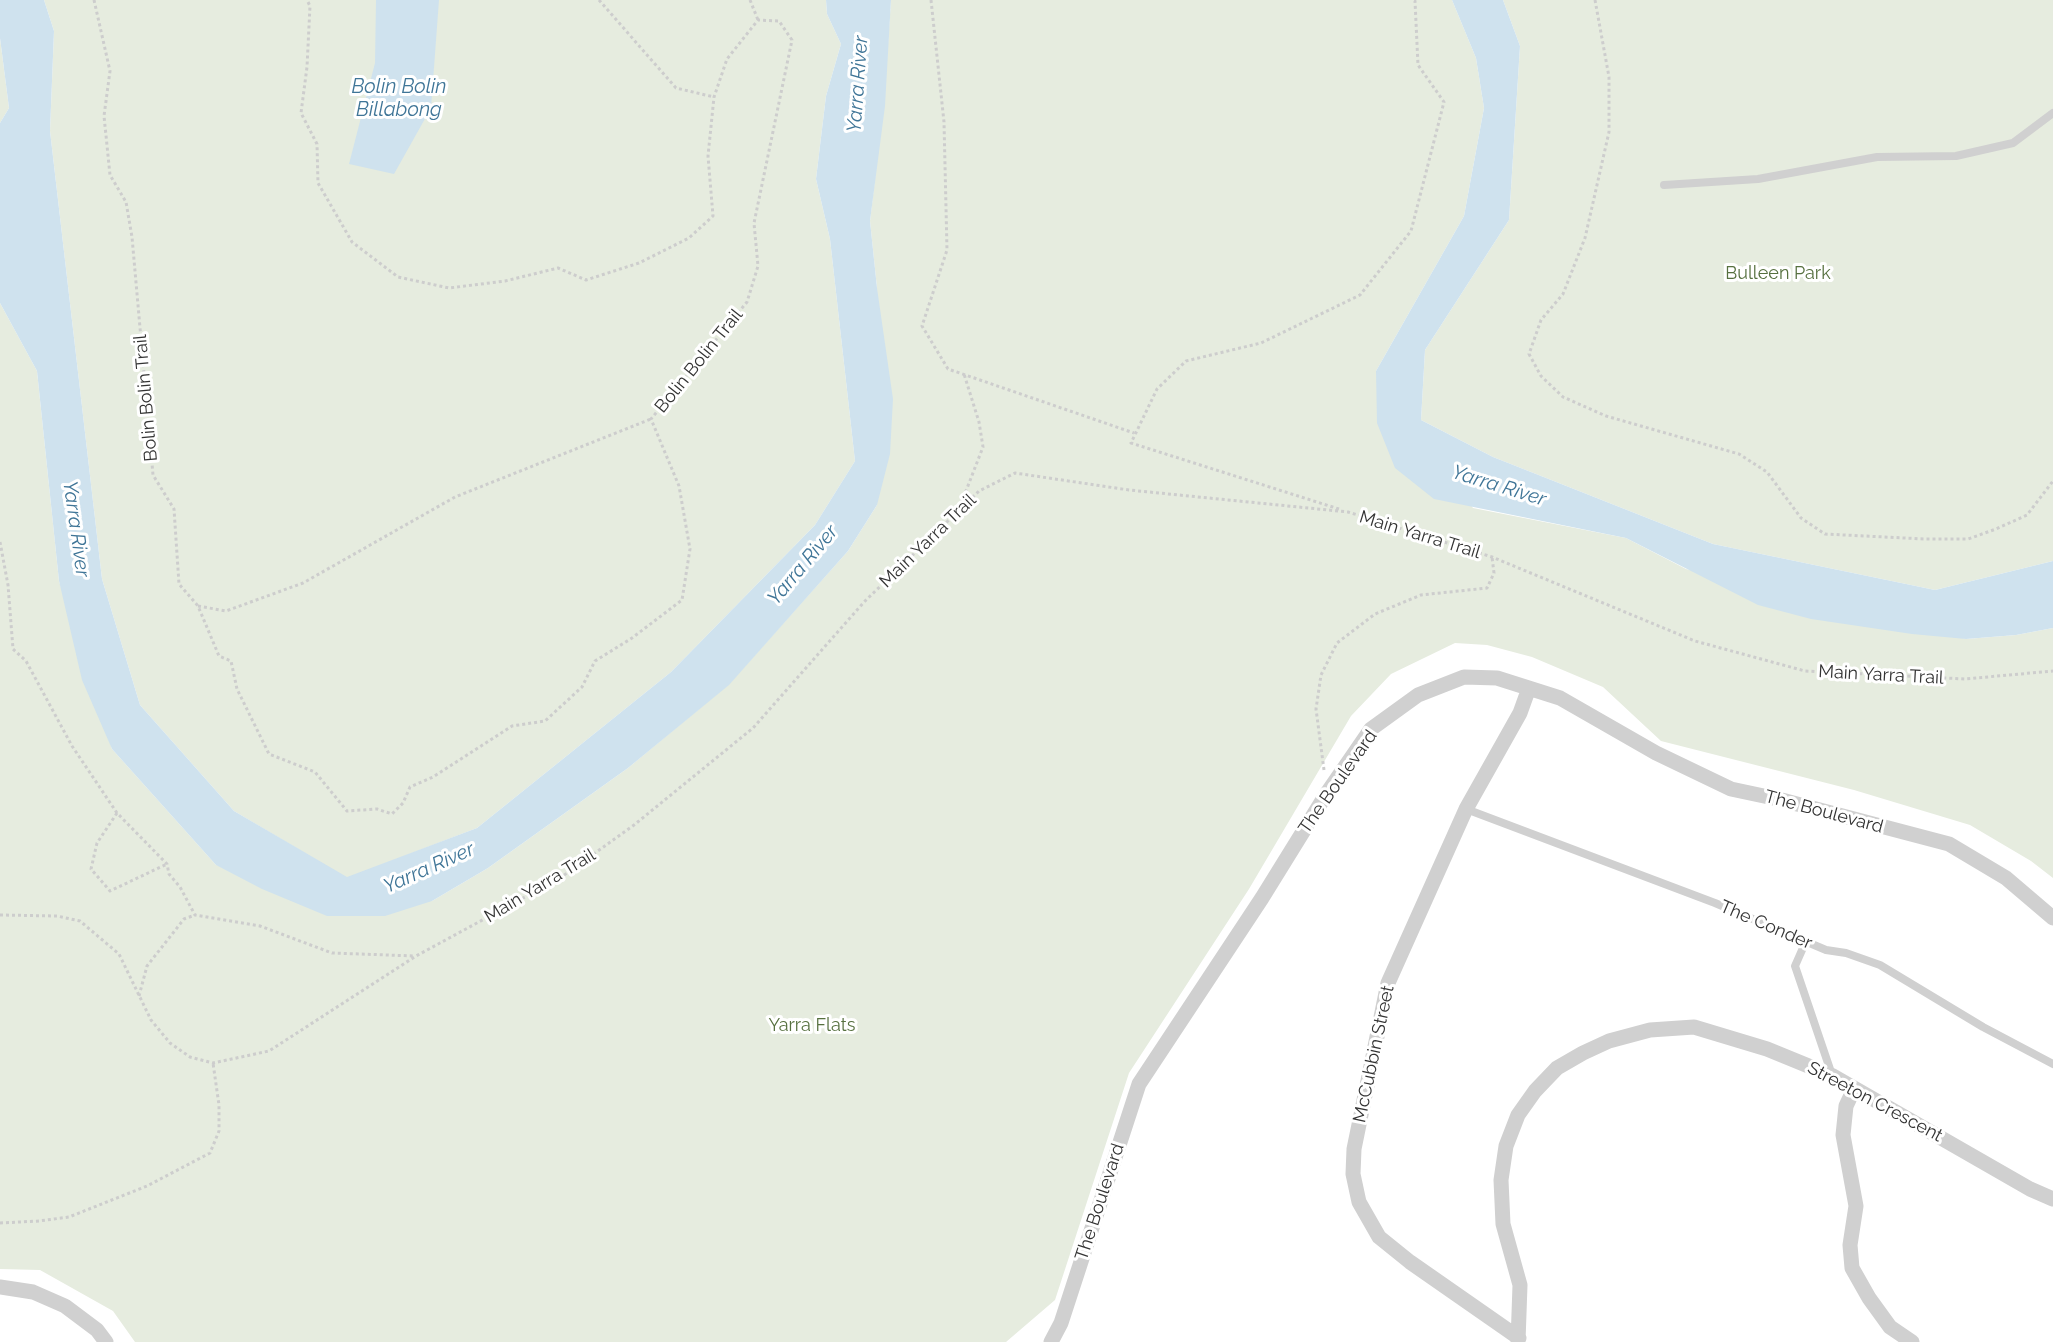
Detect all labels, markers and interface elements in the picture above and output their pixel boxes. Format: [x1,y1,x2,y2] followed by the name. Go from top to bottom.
[843,35,873,133] water label: Yarra River
[352,75,446,122] water label: Bolin Bolin Billabong
[1725,263,1831,285] park label: Bulleen Park
[650,305,748,417] street label: Bolin Bolin Trail
[130,334,162,462] street label: Bolin Bolin Trail
[1449,460,1549,512] water label: Yarra River
[57,479,95,579] water label: Yarra River
[875,490,981,592] street label: Main Yarra Trail
[1357,506,1483,564] street label: Main Yarra Trail
[763,520,843,610] water label: Yarra River
[1818,661,1944,689] street label: Main Yarra Trail
[1294,726,1382,838] street label: The Boulevard
[1762,786,1886,838] street label: The Boulevard
[380,837,478,899] water label: Yarra River
[481,844,599,928] street label: Main Yarra Trail
[1717,896,1815,954] street label: The Conder
[1349,983,1399,1125] street label: McCubbin Street
[769,1015,855,1037] park label: Yarra Flats
[1804,1057,1946,1147] street label: Streeton Crescent
[1071,1141,1129,1263] street label: The Boulevard

